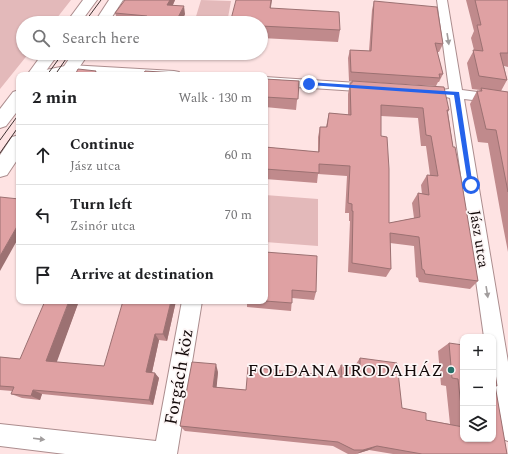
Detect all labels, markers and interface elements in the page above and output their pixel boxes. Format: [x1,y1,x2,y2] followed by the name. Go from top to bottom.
[16,16,268,60] search box
[30,27,52,49] icon: search
[62,27,140,50] text: Search here
[445,32,451,45] one-way arrow
[300,75,318,93] route end
[32,85,77,111] text: 2 min
[178,88,252,108] text: Walk · 130 m
[70,133,135,156] text: Continue
[32,144,54,166] icon: ahead
[225,145,252,165] text: 60 m
[70,156,121,176] text: Jász utca
[462,176,480,194] route start
[70,193,132,216] text: Turn left
[32,204,54,226] icon: left
[225,205,252,225] text: 70 m
[463,208,495,270] street label: Jász utca
[70,216,135,236] text: Zsinór utca
[70,263,214,286] text: Arrive at destination
[32,264,54,286] icon: arrive
[484,285,490,298] one-way arrow
[157,327,201,427] street label: Forgách köz
[460,334,496,442] map controls
[460,334,496,370] button: +
[247,357,443,384] place label: FOLDANA IRODAHÁZ
[446,365,456,375] marker: FOLDANA IRODAHÁZ
[460,370,496,406] button: −
[460,406,496,442] button: layers
[33,436,45,442] one-way arrow

